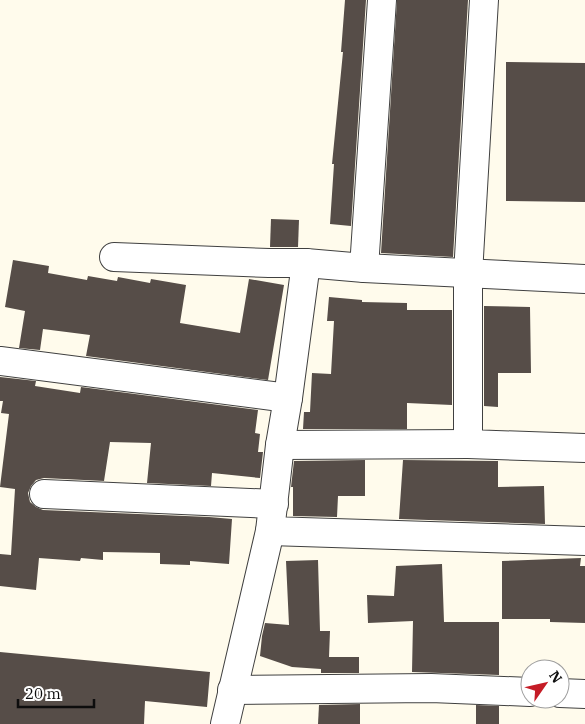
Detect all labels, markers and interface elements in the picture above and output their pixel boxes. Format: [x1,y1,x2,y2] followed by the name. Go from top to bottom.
[520,659,570,709] north arrow
[545,667,566,686] text: N
[18,676,94,708] scale bar
[25,684,61,703] text: 20 m

